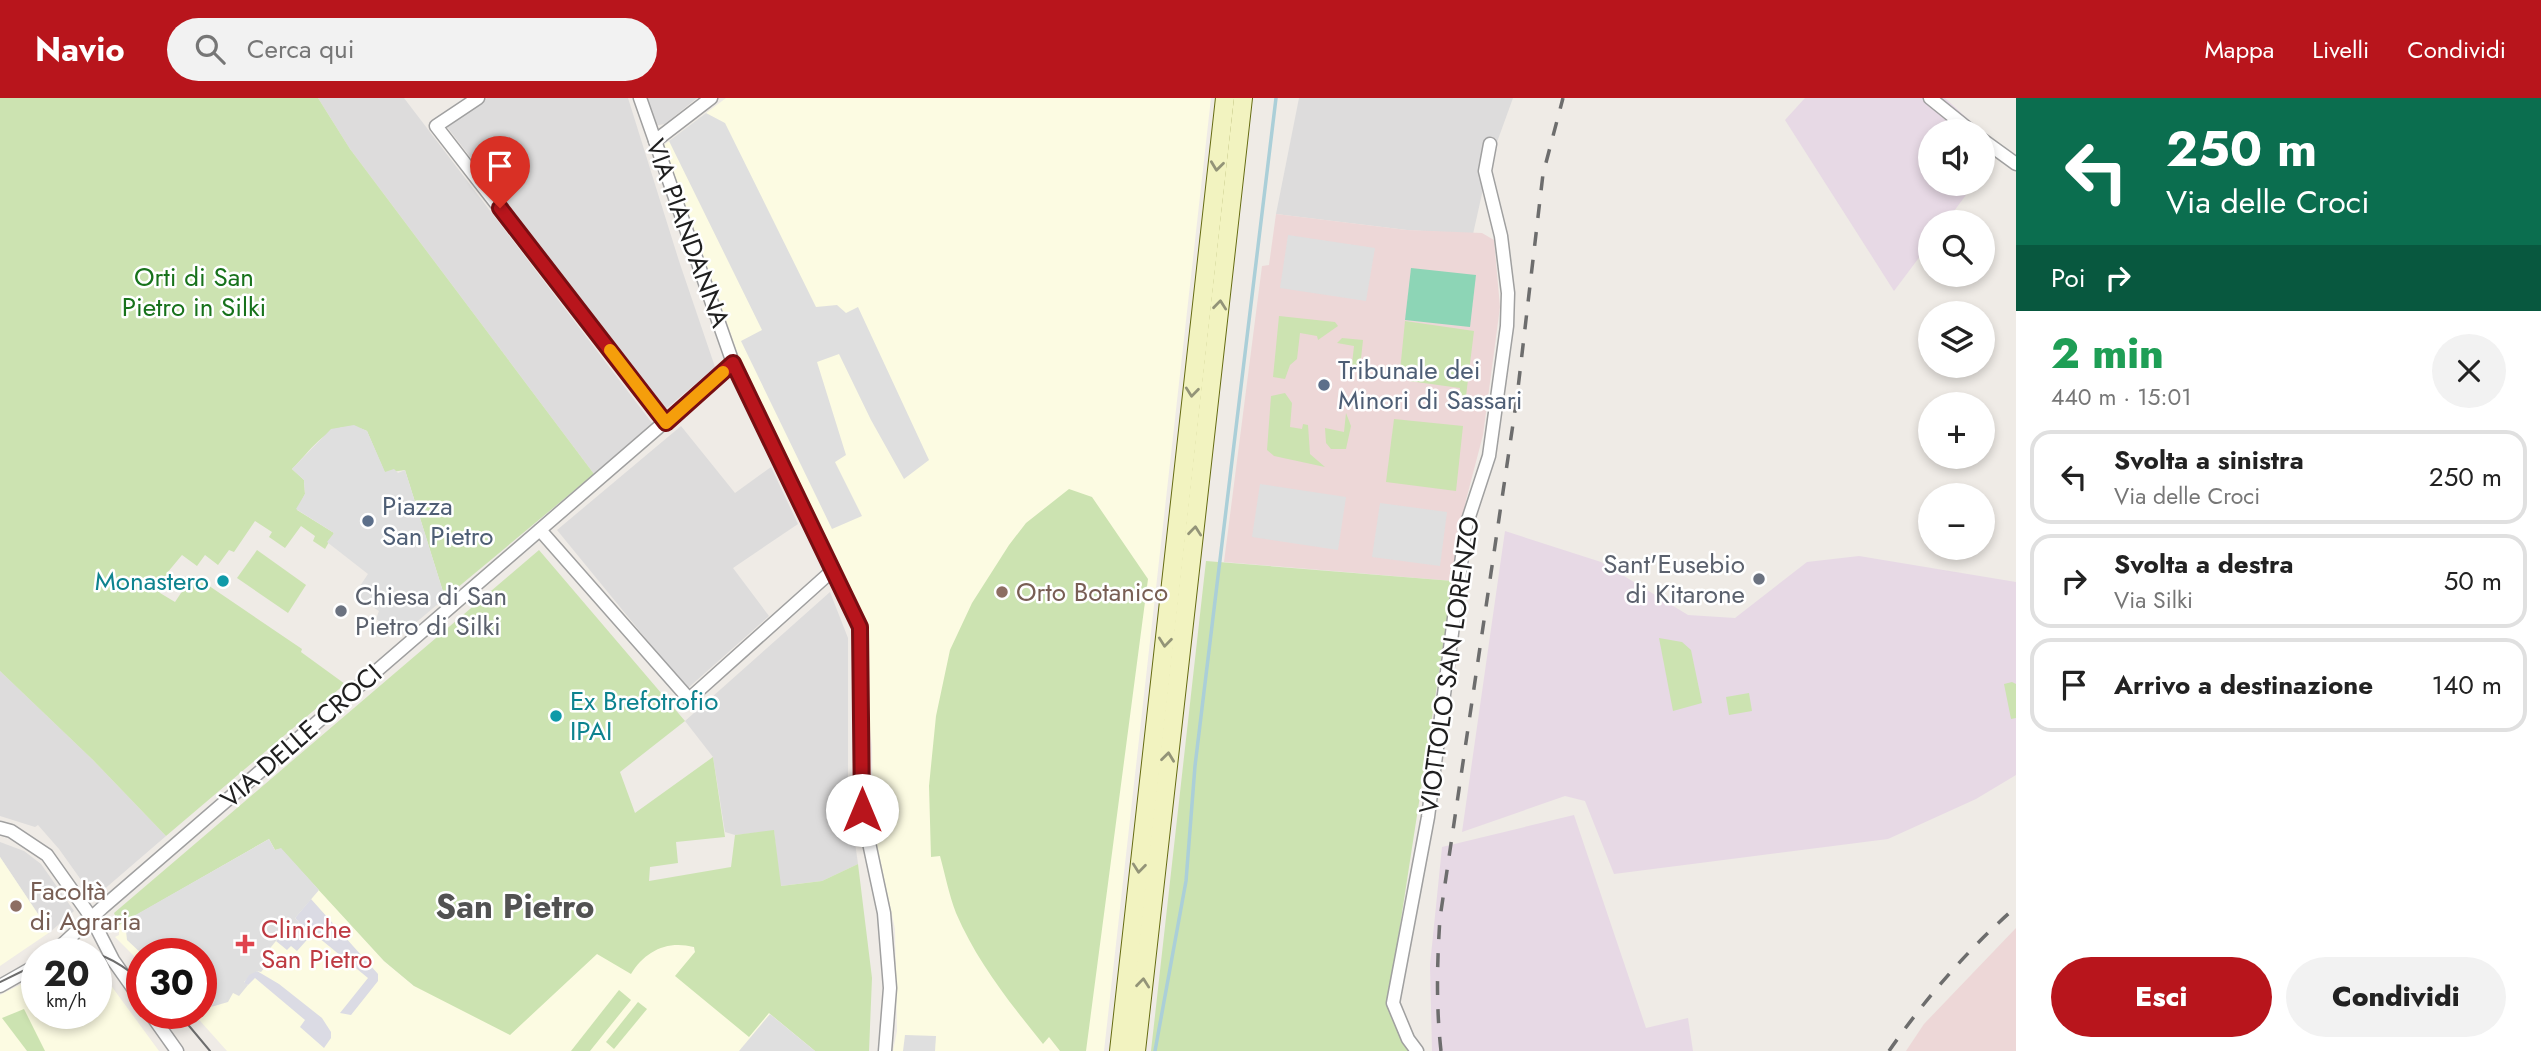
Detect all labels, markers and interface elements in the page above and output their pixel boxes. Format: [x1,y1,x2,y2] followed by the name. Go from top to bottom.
[167,18,657,81] search box
[35,26,125,73] text: Navio
[191,30,229,68] icon: search
[247,30,355,68] text: Cerca qui
[2204,32,2274,67] text: Mappa
[2312,32,2369,67] text: Livelli
[2407,32,2506,67] text: Condividi
[2166,114,2317,184] text: 250 m
[1918,119,1995,560] map controls
[1918,119,1995,196] button: sound
[2051,126,2142,217] icon: left
[636,133,740,333] street label: VIA PIANDANNA
[470,136,530,208] pin
[481,147,519,185] icon: arrive
[1210,160,1225,172] one-way arrow
[2166,179,2369,225] text: Via delle Croci
[1918,210,1995,287] button: search
[122,258,266,326] park label: Orti di San Pietro in Silki
[2051,259,2085,297] text: Poi
[2099,259,2137,297] icon: right
[1213,299,1228,311] one-way arrow
[1918,301,1995,378] button: layers
[2051,323,2164,384] text: 2 min
[2432,334,2506,408] button: close
[1338,351,1522,419] place label: Tribunale dei Minori di Sassari
[1316,377,1332,393] marker: Tribunale dei Minori di Sassari
[2051,380,2192,414] text: 440 m · 15:01
[1185,386,1200,398] one-way arrow
[1918,392,1995,469] button: +
[2114,441,2304,479] text: Svolta a sinistra
[2055,458,2093,496] icon: left
[2429,458,2502,496] text: 250 m
[2114,479,2260,513] text: Via delle Croci
[1918,483,1995,560] button: −
[382,487,494,555] place label: Piazza San Pietro
[360,513,376,529] marker: Piazza San Pietro
[1409,514,1489,816] street label: VIOTTOLO SAN LORENZO
[1187,525,1202,536] one-way arrow
[1603,545,1745,613] place label: Sant'Eusebio di Kitarone
[2114,545,2294,583] text: Svolta a destra
[95,562,209,600] place label: Monastero
[2055,562,2093,600] icon: right
[2444,562,2502,600] text: 50 m
[1751,571,1767,587] marker: Sant'Eusebio di Kitarone
[215,573,231,589] marker: Monastero
[1016,573,1168,611] place label: Orto Botanico
[355,577,507,645] place label: Chiesa di San Pietro di Silki
[2114,583,2193,617] text: Via Silki
[994,584,1010,600] marker: Orto Botanico
[333,603,349,619] marker: Chiesa di San Pietro di Silki
[1157,637,1172,648] one-way arrow
[212,655,390,817] street label: VIA DELLE CROCI
[2055,666,2093,704] icon: arrive
[2114,666,2373,704] text: Arrivo a destinazione
[2431,666,2502,704] text: 140 m
[570,682,718,750] place label: Ex Brefotrofio IPAI
[548,708,564,724] marker: Ex Brefotrofio IPAI
[1161,751,1176,763] one-way arrow
[825,773,899,847] position arrow
[1132,863,1147,874] one-way arrow
[30,872,141,940] place label: Facoltà di Agraria
[436,883,594,930] district label: San Pietro
[8,898,24,914] marker: Facoltà di Agraria
[261,910,373,978] place label: Cliniche San Pietro
[235,934,255,954] marker: Cliniche San Pietro
[126,938,217,1029] speed limit sign: 30
[43,949,90,999] text: 20
[2051,957,2272,1037] button: Esci
[2286,957,2506,1037] button: Condividi
[1135,977,1150,988] one-way arrow
[46,988,87,1014] text: km/h

